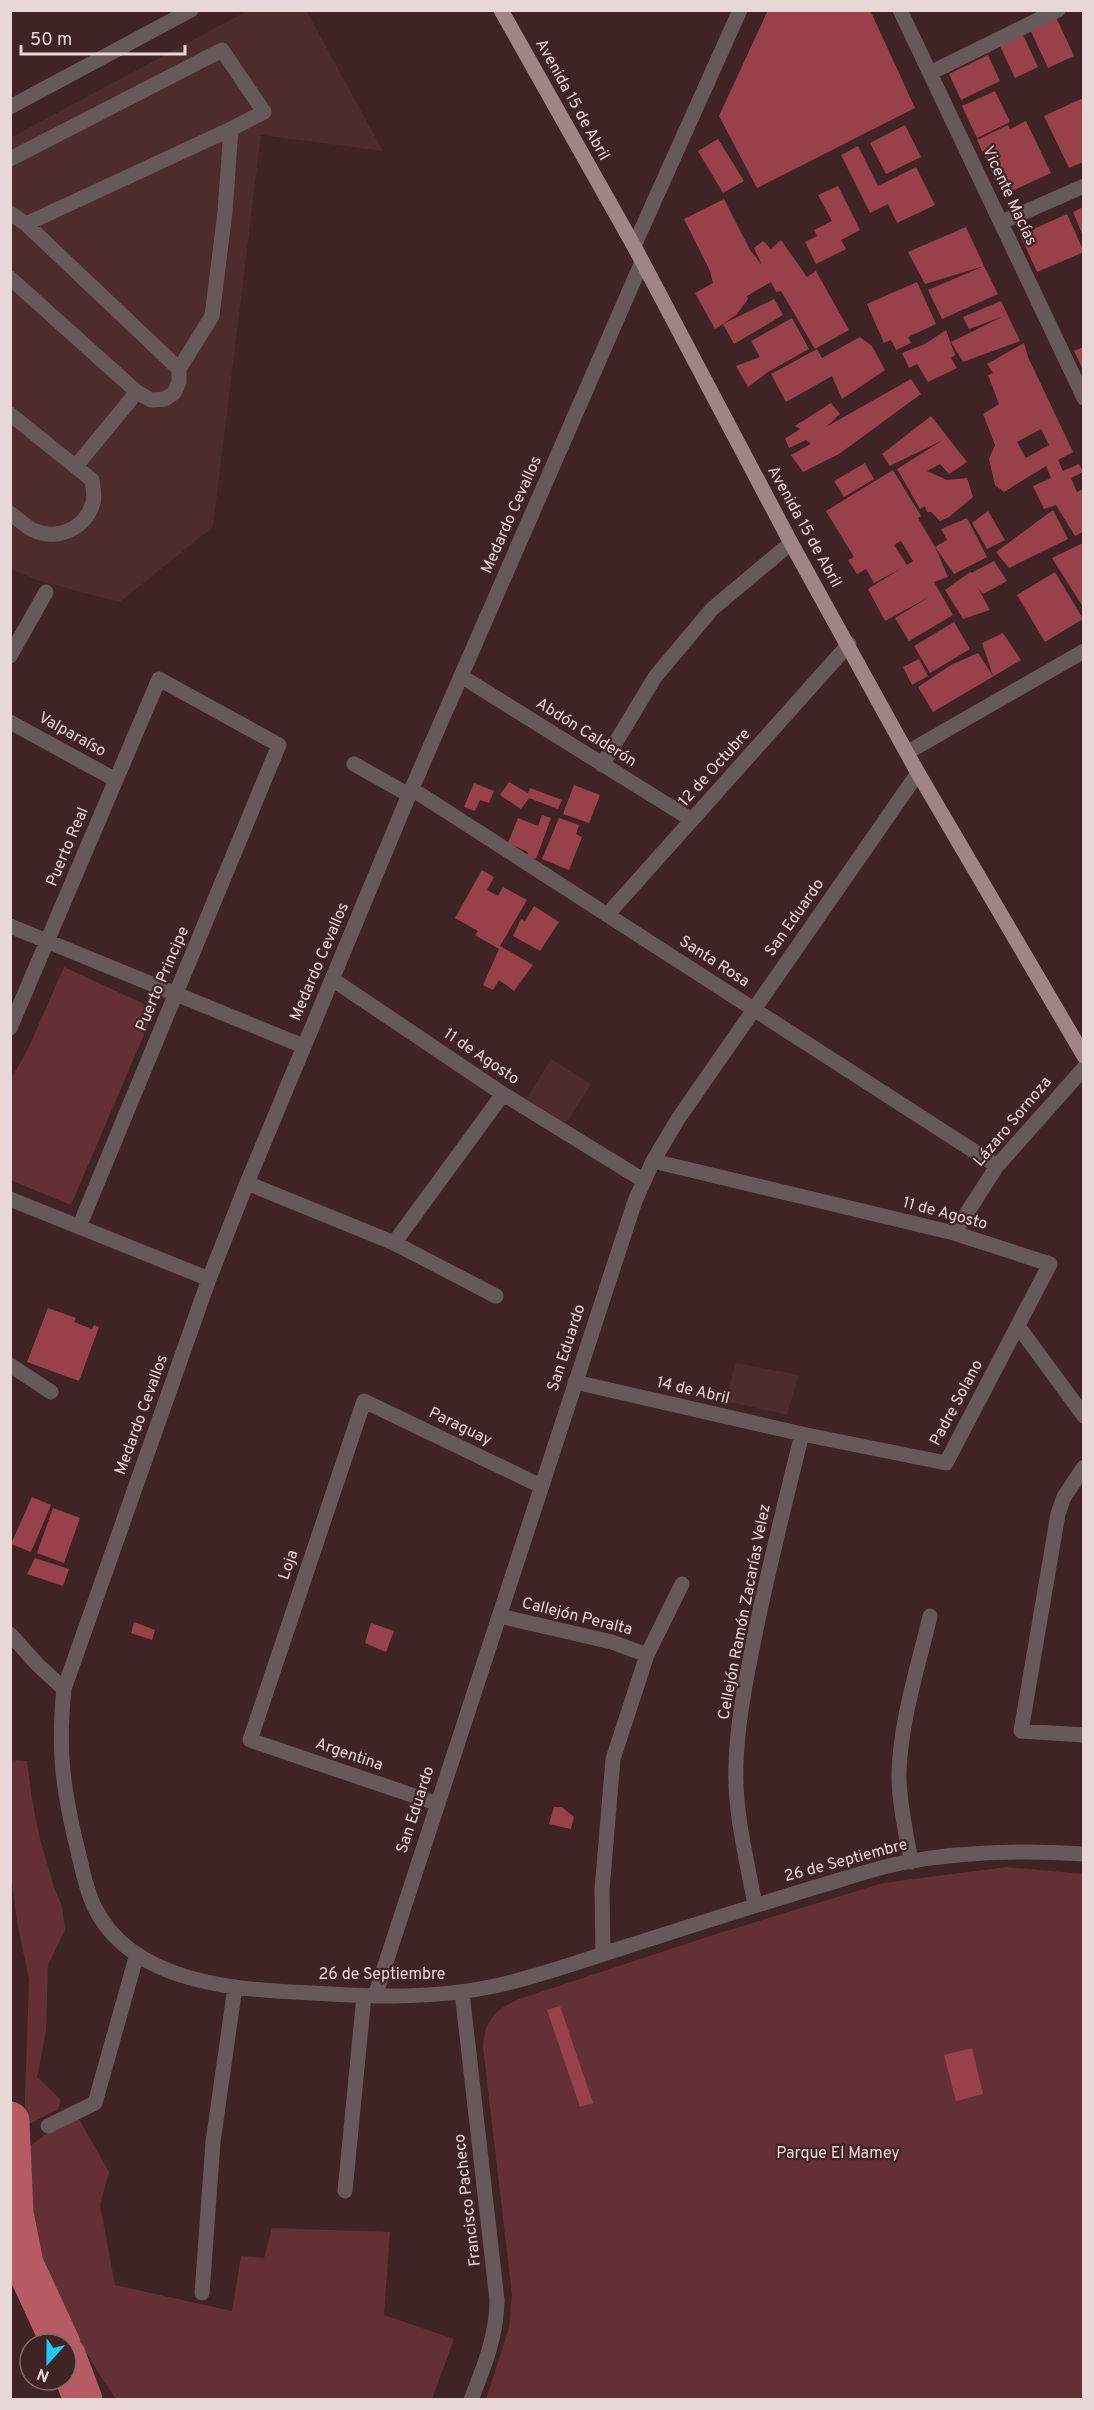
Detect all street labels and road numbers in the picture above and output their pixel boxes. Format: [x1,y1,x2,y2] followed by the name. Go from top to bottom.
[530,36,614,164] street label: Avenida 15 de Abril
[977,143,1041,249] street label: Vicente Macías
[477,453,547,577] street label: Medardo Cevallos
[762,463,846,591] street label: Avenida 15 de Abril
[532,694,640,772] street label: Abdón Calderón
[35,708,109,762] street label: Valparaíso
[675,725,755,811] street label: 12 de Octubre
[42,804,94,890] street label: Puerto Real
[761,875,829,961] street label: San Eduardo
[286,900,354,1024] street label: Medardo Cevallos
[132,924,194,1034] street label: Puerto Principe
[675,932,753,992] street label: Santa Rosa
[439,1024,523,1090] street label: 11 de Agosto
[970,1073,1056,1171] street label: Lázaro Sornoza
[900,1193,990,1235] street label: 11 de Agosto
[544,1302,591,1394] street label: San Eduardo
[111,1352,173,1478] street label: Medardo Cevallos
[926,1356,988,1450] street label: Padre Solano
[655,1373,731,1409] street label: 14 de Abril
[425,1403,495,1451] street label: Paraguay
[714,1502,776,1722] street label: Cellejón Ramón Zacarías Velez
[275,1547,303,1583] street label: Loja
[520,1594,634,1640] street label: Callejón Peralta
[312,1734,386,1776] street label: Argentina
[393,1764,440,1856] street label: San Eduardo
[782,1835,910,1887] street label: 26 de Septiembre
[319,1965,445,1985] street label: 26 de Septiembre
[450,2133,486,2267] street label: Francisco Pacheco

